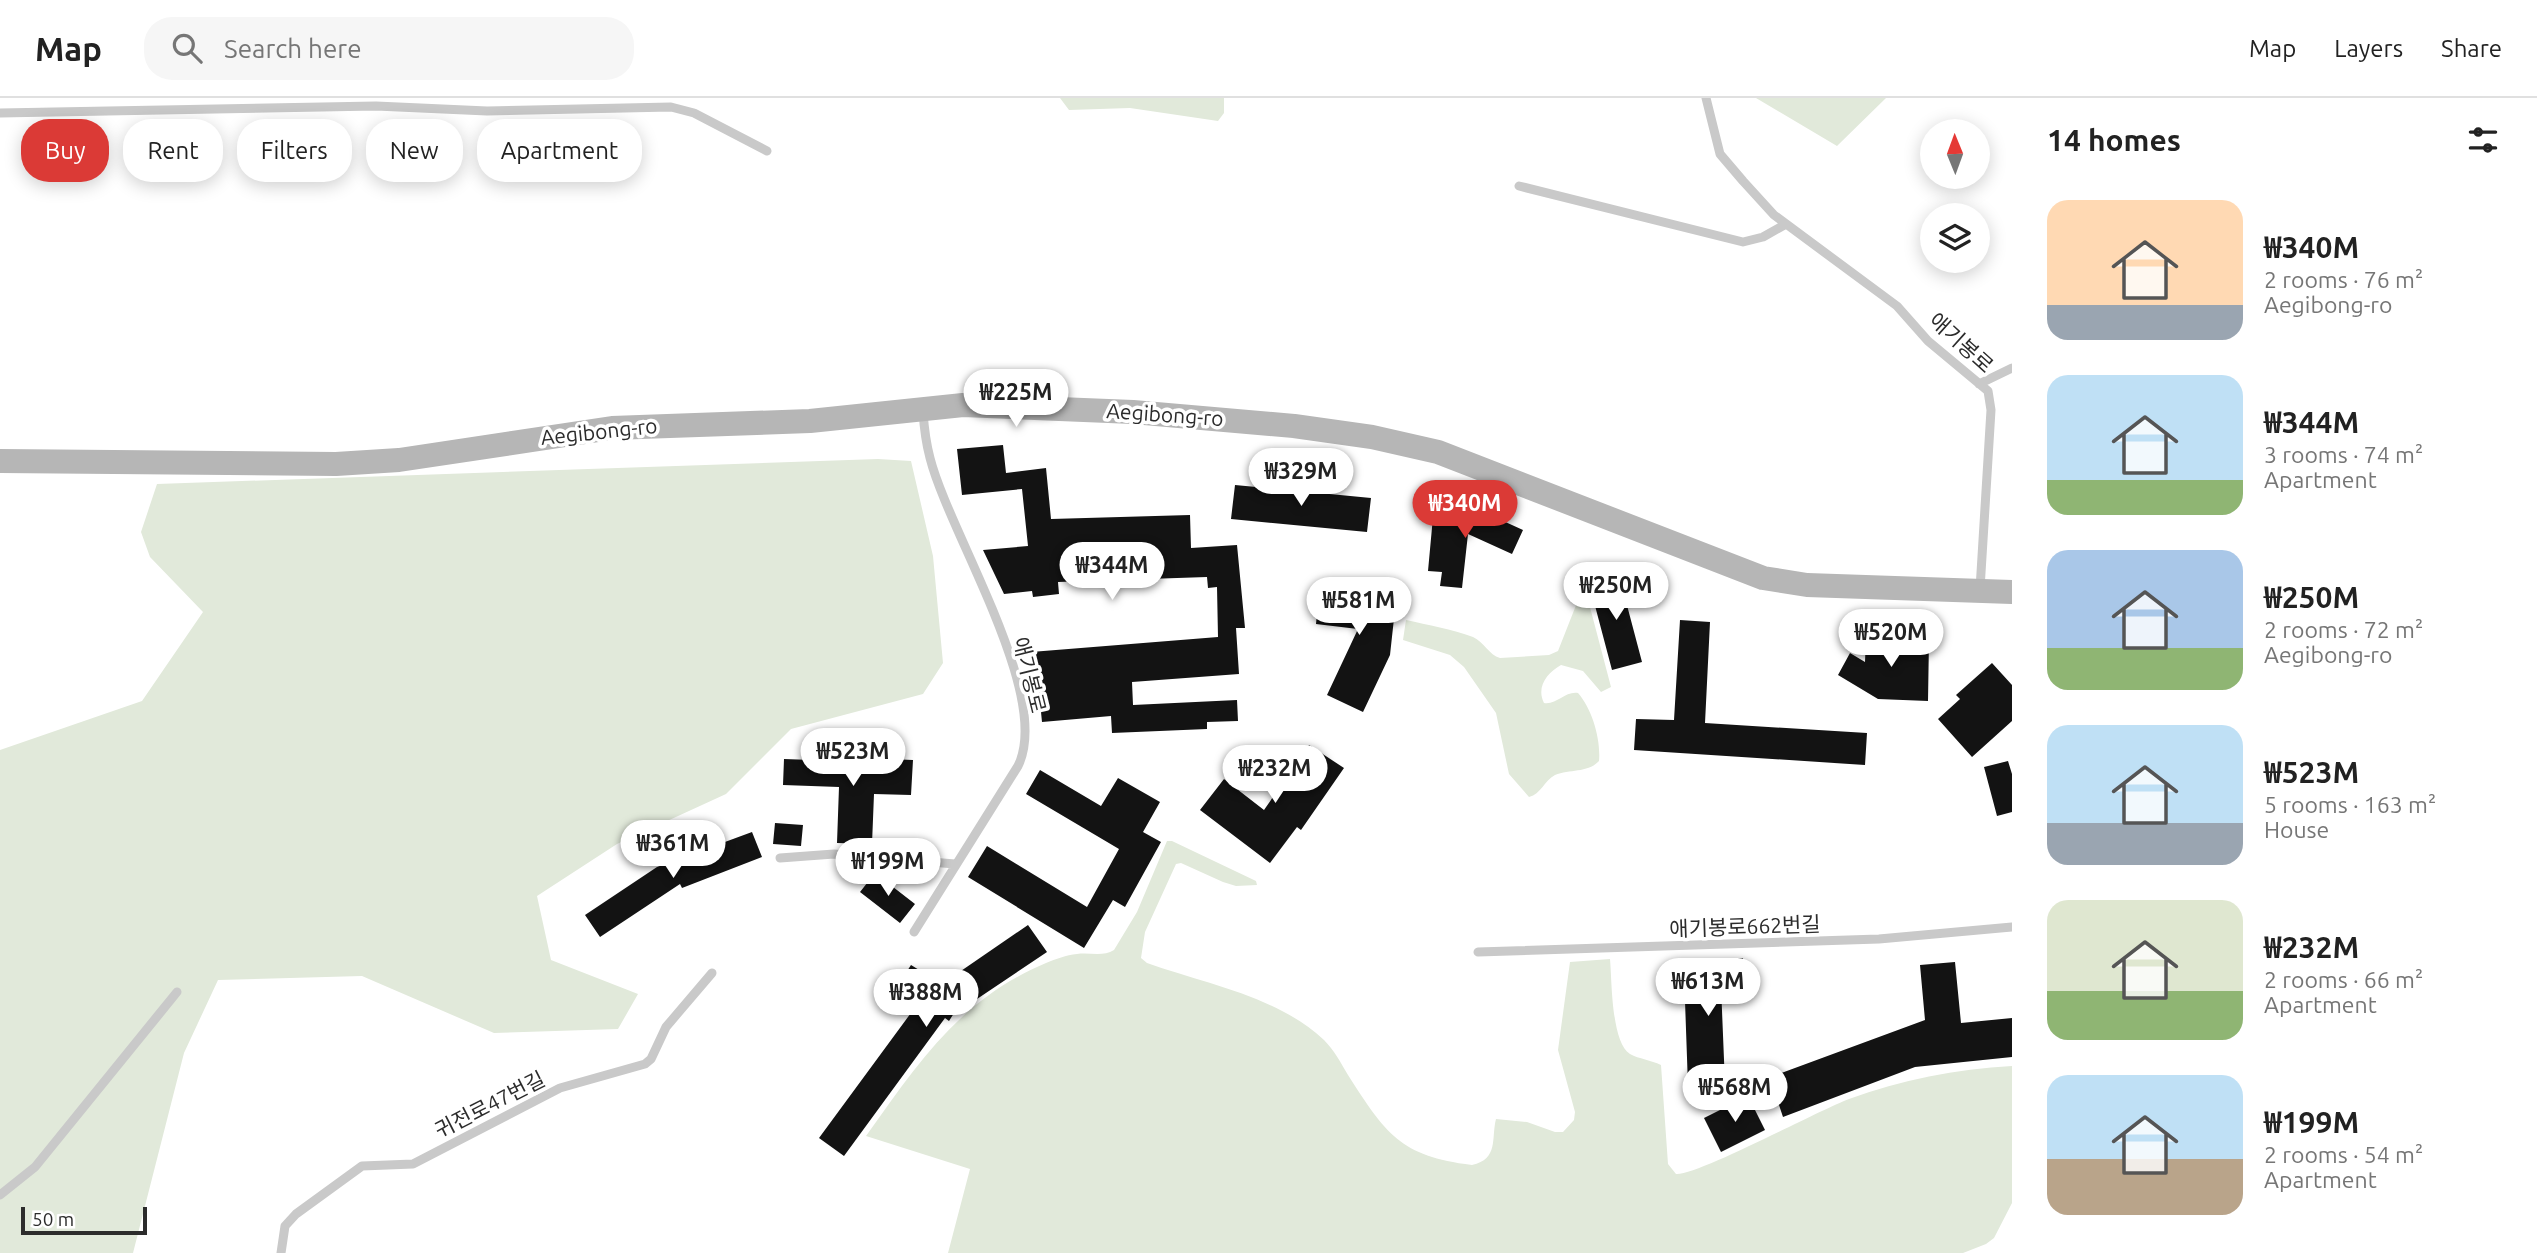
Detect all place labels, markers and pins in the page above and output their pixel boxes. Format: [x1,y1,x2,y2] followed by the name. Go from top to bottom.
[967,370,1065,429] pin: ₩225M
[1252,448,1350,508] pin: ₩329M
[1416,480,1514,540] pin: ₩340M
[1063,542,1161,602] pin: ₩344M
[1567,562,1665,622] pin: ₩250M
[1310,578,1408,637] pin: ₩581M
[1842,610,1940,669] pin: ₩520M
[804,728,902,788] pin: ₩523M
[1226,746,1324,805] pin: ₩232M
[624,820,722,880] pin: ₩361M
[839,838,937,898] pin: ₩199M
[1659,958,1757,1018] pin: ₩613M
[877,970,975,1029] pin: ₩388M
[1686,1065,1784,1124] pin: ₩568M

